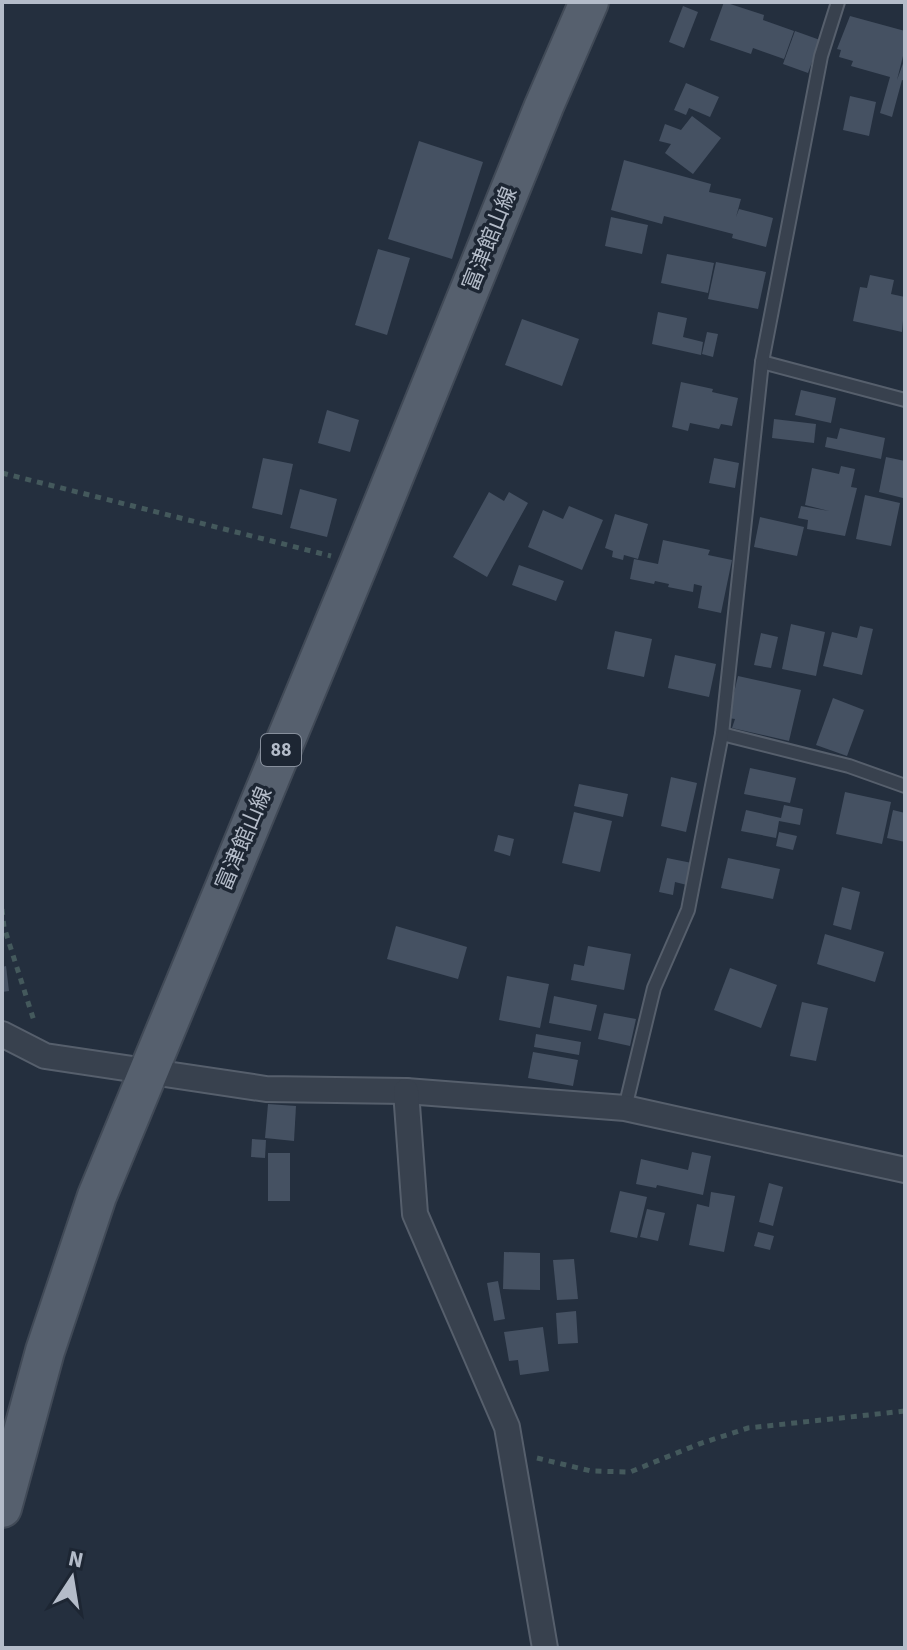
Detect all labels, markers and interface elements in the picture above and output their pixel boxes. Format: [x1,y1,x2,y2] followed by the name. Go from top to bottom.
[455,182,525,296] street label: 富津館山線
[261,734,301,766] road number: 88
[208,782,280,896] street label: 富津館山線
[32,1538,112,1618] north arrow
[65,1542,86,1577] text: N

